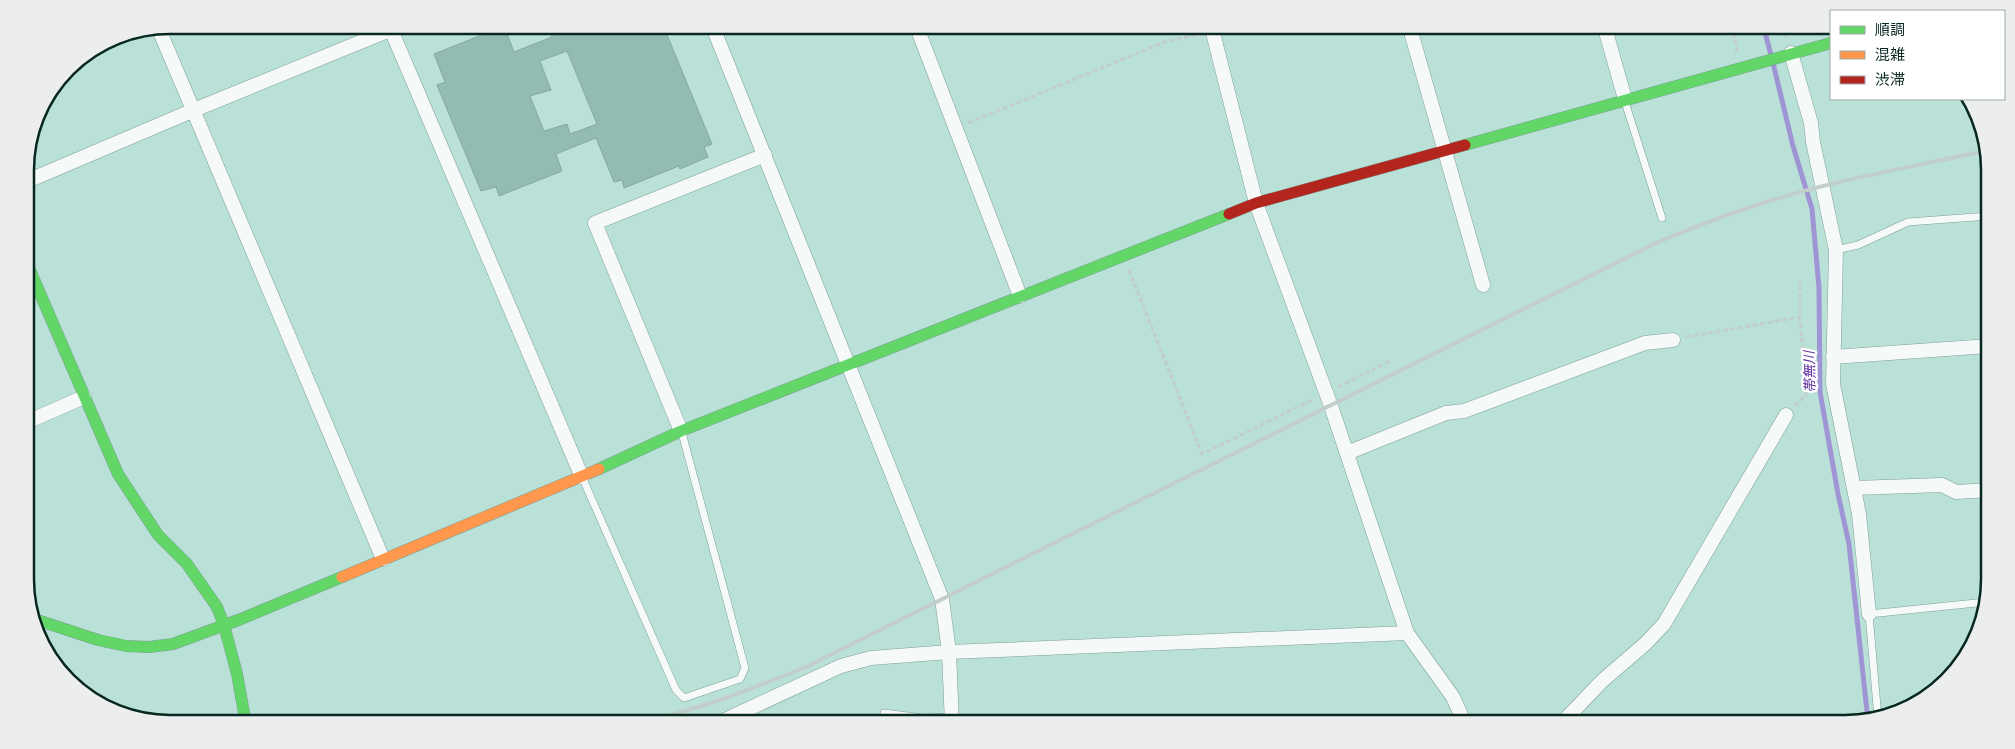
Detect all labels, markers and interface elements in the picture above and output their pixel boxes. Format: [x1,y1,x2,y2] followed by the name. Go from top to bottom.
[1830,10,2005,100] legend
[1875,20,1905,39] text: 順調
[1875,45,1905,64] text: 混雑
[1875,70,1905,89] text: 渋滞
[1800,349,1818,393] water label: 帯無川

